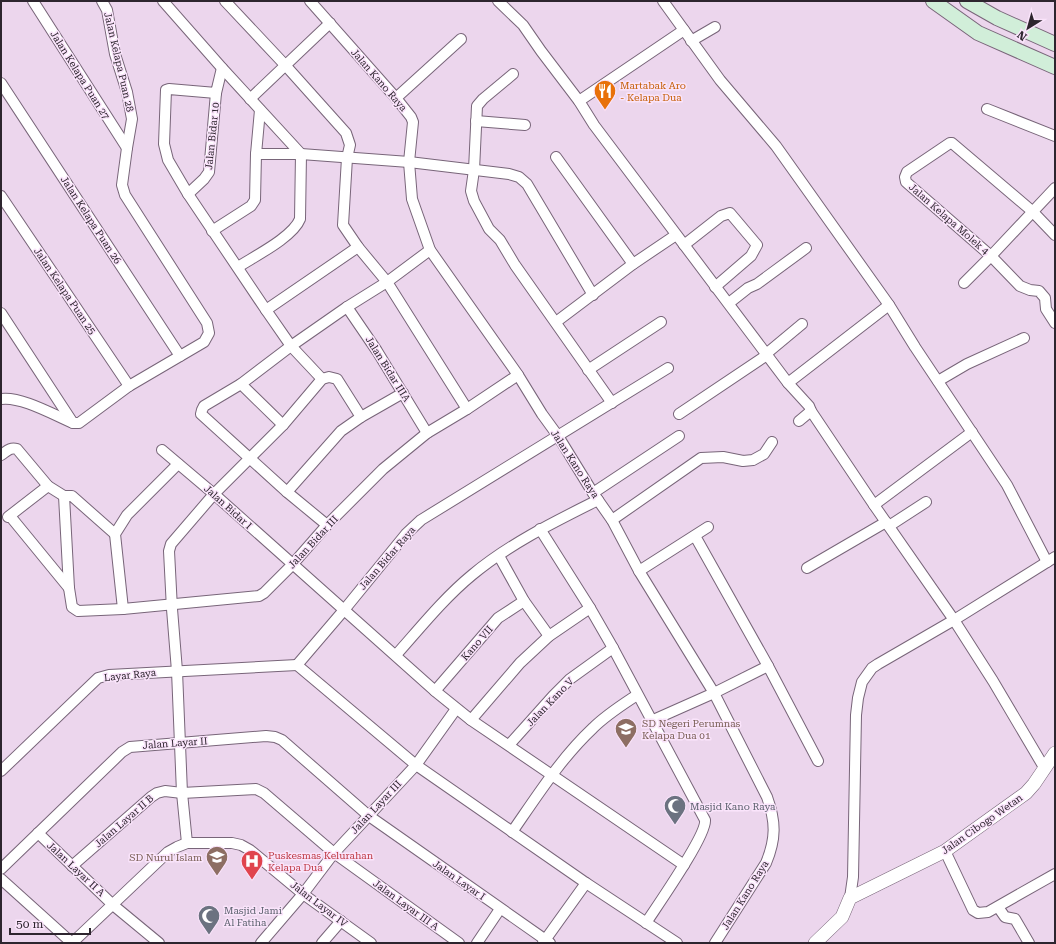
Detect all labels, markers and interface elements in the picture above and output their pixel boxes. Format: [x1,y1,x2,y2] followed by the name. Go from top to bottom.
[1008,8,1048,48] north arrow
[102,11,136,113] street label: Jalan Kelapa Puan 28
[1015,28,1030,43] text: N
[48,29,112,122] street label: Jalan Kelapa Puan 27
[349,47,409,114] street label: Jalan Kano Raya
[592,78,618,111] restaurant icon: Martabak Aro - Kelapa Dua
[620,80,686,103] place label: Martabak Aro - Kelapa Dua
[203,101,221,170] street label: Jalan Bidar 10
[59,174,124,266] street label: Jalan Kelapa Puan 26
[907,181,991,257] street label: Jalan Kelapa Molek 4
[32,246,98,337] street label: Jalan Kelapa Puan 25
[363,334,413,404] street label: Jalan Bidar IIIA
[549,428,601,501] street label: Jalan Kano Raya
[202,483,254,531] street label: Jalan Bidar I
[286,513,340,571] street label: Jalan Bidar III
[357,524,418,592] street label: Jalan Bidar Raya
[459,623,495,663] street label: Kano VII
[103,667,157,683] street label: Layar Raya
[524,676,576,728] street label: Jalan Kano V
[613,716,639,749] school or university icon: SD Negeri Perumnas Kelapa Dua 01
[642,718,741,741] place label: SD Negeri Perumnas Kelapa Dua 01
[142,735,208,751] street label: Jalan Layar II
[349,778,404,836] street label: Jalan Layar III
[92,792,156,850] street label: Jalan Layar II B
[939,792,1025,856] street label: Jalan Cibogo Wetan
[662,793,688,826] mosque icon: Masjid Kano Raya
[690,801,776,812] place label: Masjid Kano Raya
[45,840,107,898] street label: Jalan Layar II A
[204,844,230,877] school or university icon: SD Nurul Islam
[239,848,265,881] hospital icon: Puskesmas Kelurahan Kelapa Dua
[268,850,374,873] place label: Puskesmas Kelurahan Kelapa Dua
[129,852,202,863] place label: SD Nurul Islam
[431,858,487,902] street label: Jalan Layar I
[719,858,771,931] street label: Jalan Kano Raya
[371,878,441,932] street label: Jalan Layar III A
[288,879,350,929] street label: Jalan Layar IV
[196,903,222,936] mosque icon: Masjid Jami Al Fatiha
[224,905,282,928] place label: Masjid Jami Al Fatiha
[10,910,90,936] scale bar
[16,917,43,931] text: 50 m

